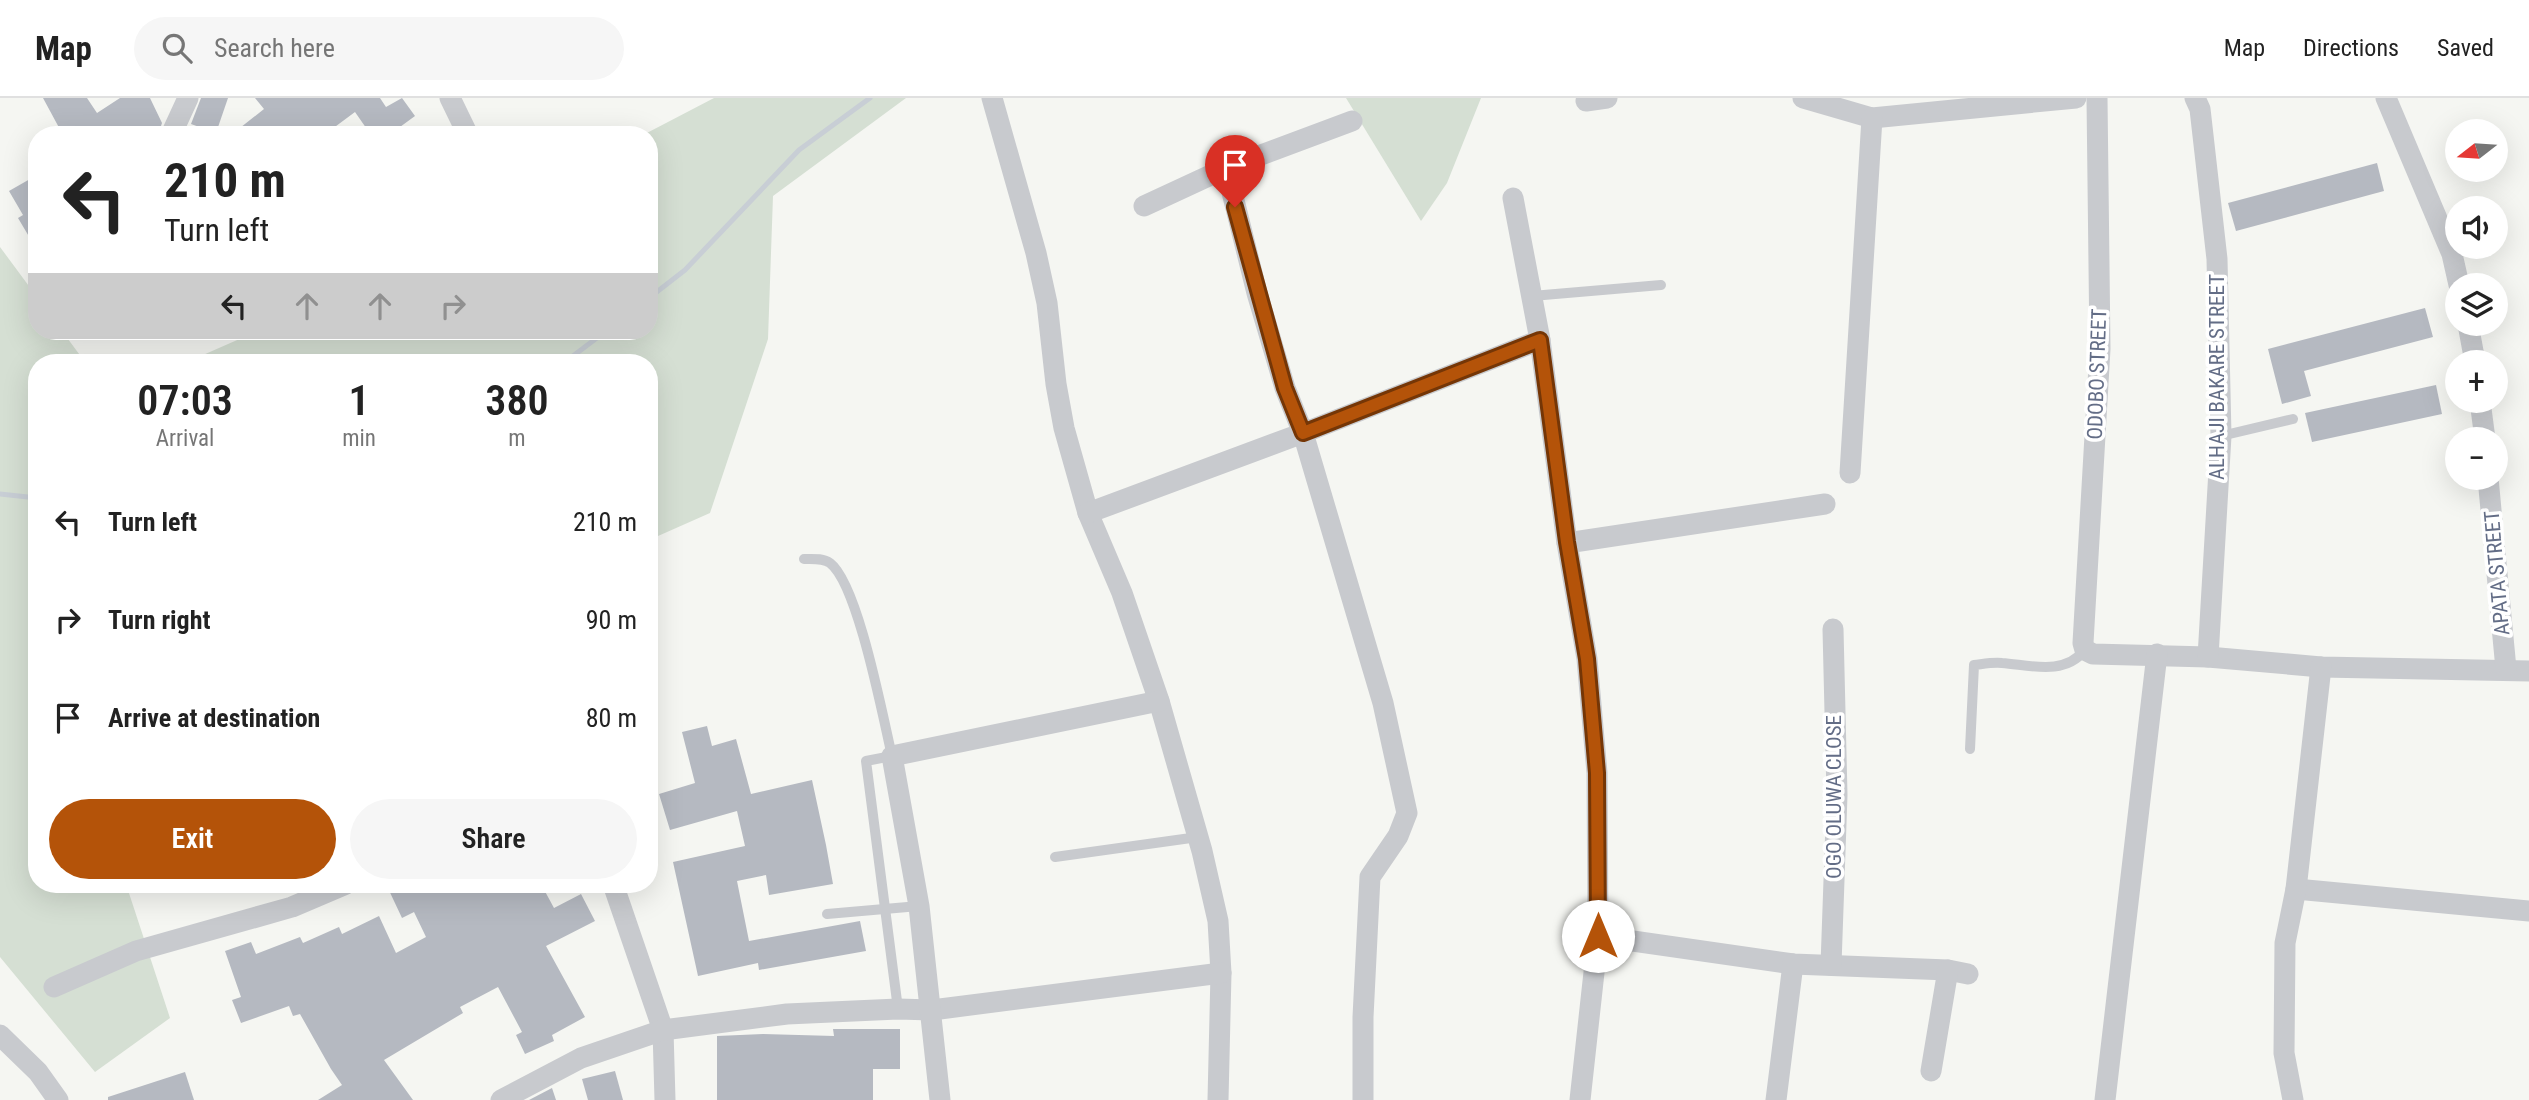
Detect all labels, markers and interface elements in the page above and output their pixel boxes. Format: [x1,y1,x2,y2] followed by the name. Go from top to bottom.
[134,17,624,80] search box
[35,29,92,68] text: Map
[158,29,196,67] icon: search
[214,33,335,63] text: Search here
[2224,34,2265,62] text: Map
[2303,34,2399,62] text: Directions
[2437,34,2494,62] text: Saved
[2445,119,2508,182] north arrow
[2445,119,2508,490] map controls
[1205,135,1265,207] pin
[1216,146,1254,184] icon: arrive
[164,152,286,209] text: 210 m
[49,154,140,245] icon: left
[2445,196,2508,259] button: sound
[164,211,269,249] text: Turn left
[2445,273,2508,336] button: layers
[2205,274,2229,480] street label: ALHAJI BAKARE STREET
[215,287,253,325] icon: left
[288,287,326,325] icon: ahead
[361,287,399,325] icon: ahead
[434,287,472,325] icon: right
[2083,308,2111,440] street label: ODOBO STREET
[2445,350,2508,413] button: +
[137,376,233,425] text: 07:03
[349,376,370,425] text: 1
[485,376,549,425] text: 380
[156,425,214,452] text: Arrival
[342,425,376,452] text: min
[508,425,526,452] text: m
[2445,427,2508,490] button: −
[49,503,87,541] icon: left
[108,507,197,537] text: Turn left
[573,507,637,537] text: 210 m
[2480,510,2514,636] street label: APATA STREET
[49,601,87,639] icon: right
[108,605,210,635] text: Turn right
[586,605,637,635] text: 90 m
[49,699,87,737] icon: arrive
[108,703,320,733] text: Arrive at destination
[586,703,637,733] text: 80 m
[1822,715,1846,879] street label: OGO OLUWA CLOSE
[49,799,336,879] button: Exit
[350,799,637,879] button: Share
[1561,899,1635,973] position arrow

